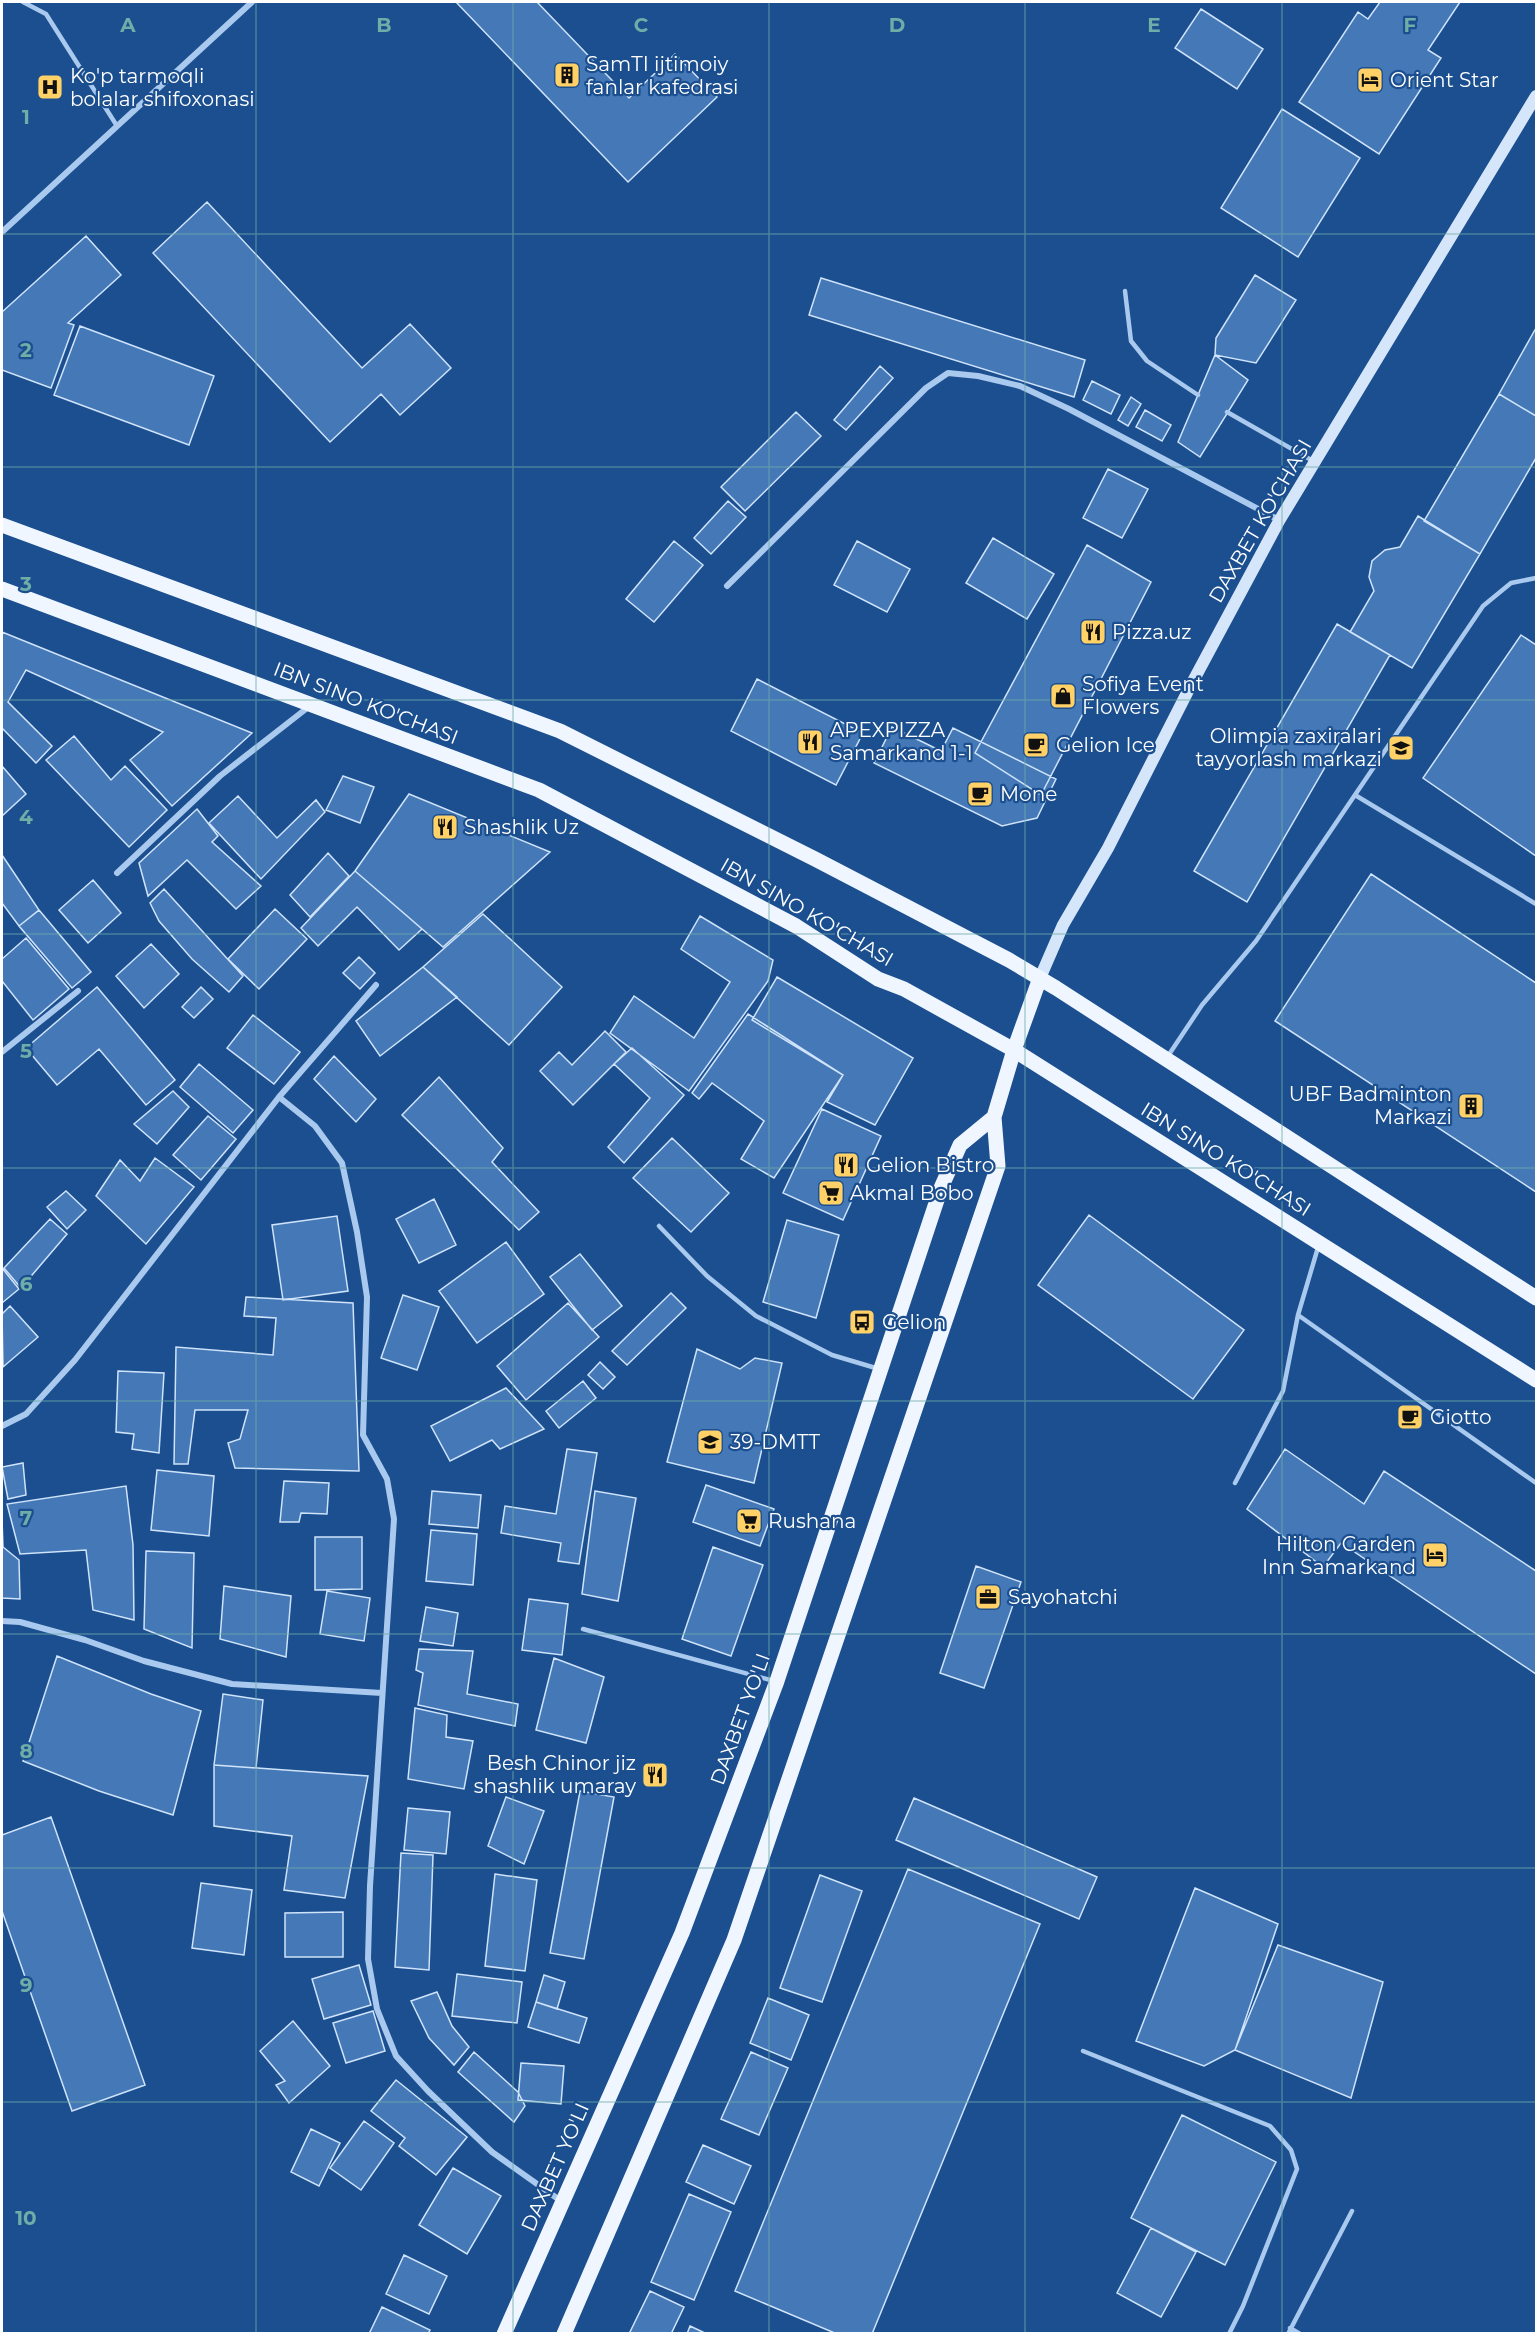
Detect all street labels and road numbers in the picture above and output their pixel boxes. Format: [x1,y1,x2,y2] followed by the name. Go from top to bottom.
[1203,435,1317,607] street label: DAXBET KO'CHASI
[270,657,462,749] street label: IBN SINO KO'CHASI
[716,853,898,971] street label: IBN SINO KO'CHASI
[1137,1097,1315,1221] street label: IBN SINO KO'CHASI
[705,1650,775,1788] street label: DAXBET YO'LI
[516,2099,594,2235] street label: DAXBET YO'LI

